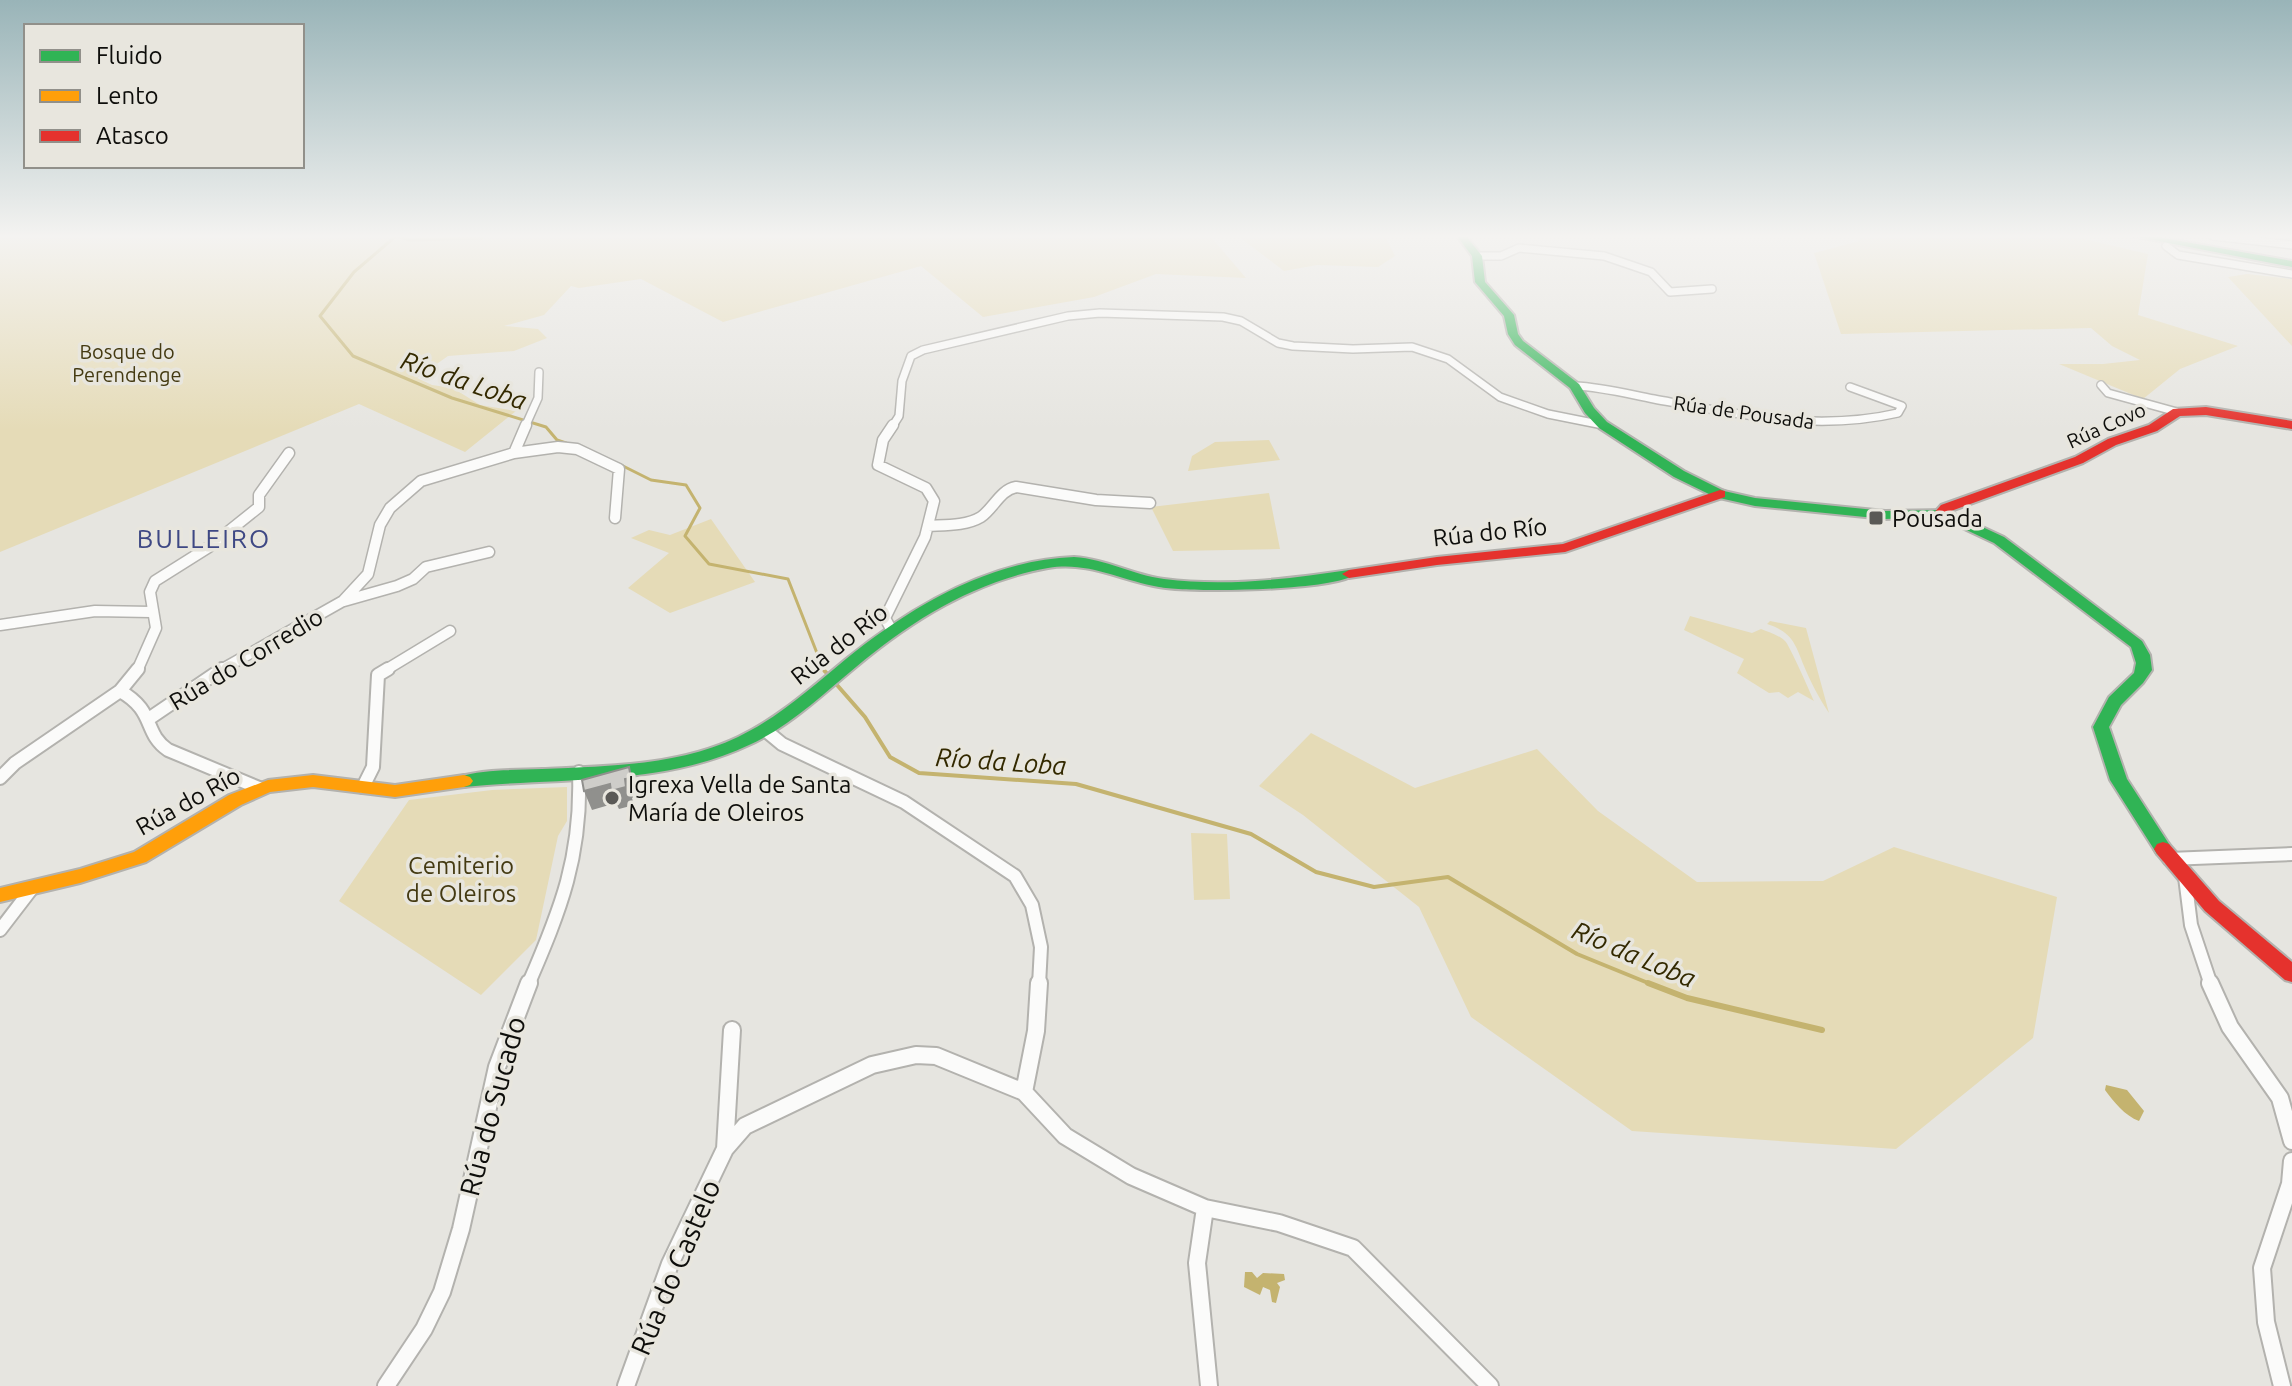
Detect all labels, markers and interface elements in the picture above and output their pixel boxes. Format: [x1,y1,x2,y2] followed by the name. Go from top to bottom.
[24,24,304,168] legend
[96,42,163,69] text: Fluido
[96,82,159,109] text: Lento
[96,122,169,149] text: Atasco
[72,340,182,386] park label: Bosque do Perendenge
[397,345,531,415] water label: Río da Loba
[1672,391,1816,433] street label: Rúa de Pousada
[2063,397,2149,453] street label: Rúa Covo
[1892,505,1983,532] place label: Pousada
[1867,509,1885,527] marker: Pousada
[1431,513,1549,551] street label: Rúa do Río
[137,524,271,553] district label: BULLEIRO
[785,598,893,690] street label: Rúa do Río
[164,603,328,715] street label: Rúa do Corredio
[935,742,1067,780] water label: Río da Loba
[131,761,245,841] street label: Rúa do Río
[628,771,851,826] place label: Igrexa Vella de Santa María de Oleiros
[603,789,621,807] marker: Igrexa Vella de Santa María de Oleiros
[406,852,516,907] park label: Cemiterio de Oleiros
[1568,915,1700,993] water label: Río da Loba
[453,1013,531,1199] street label: Rúa do Sucado
[624,1175,726,1359] street label: Rúa do Castelo

